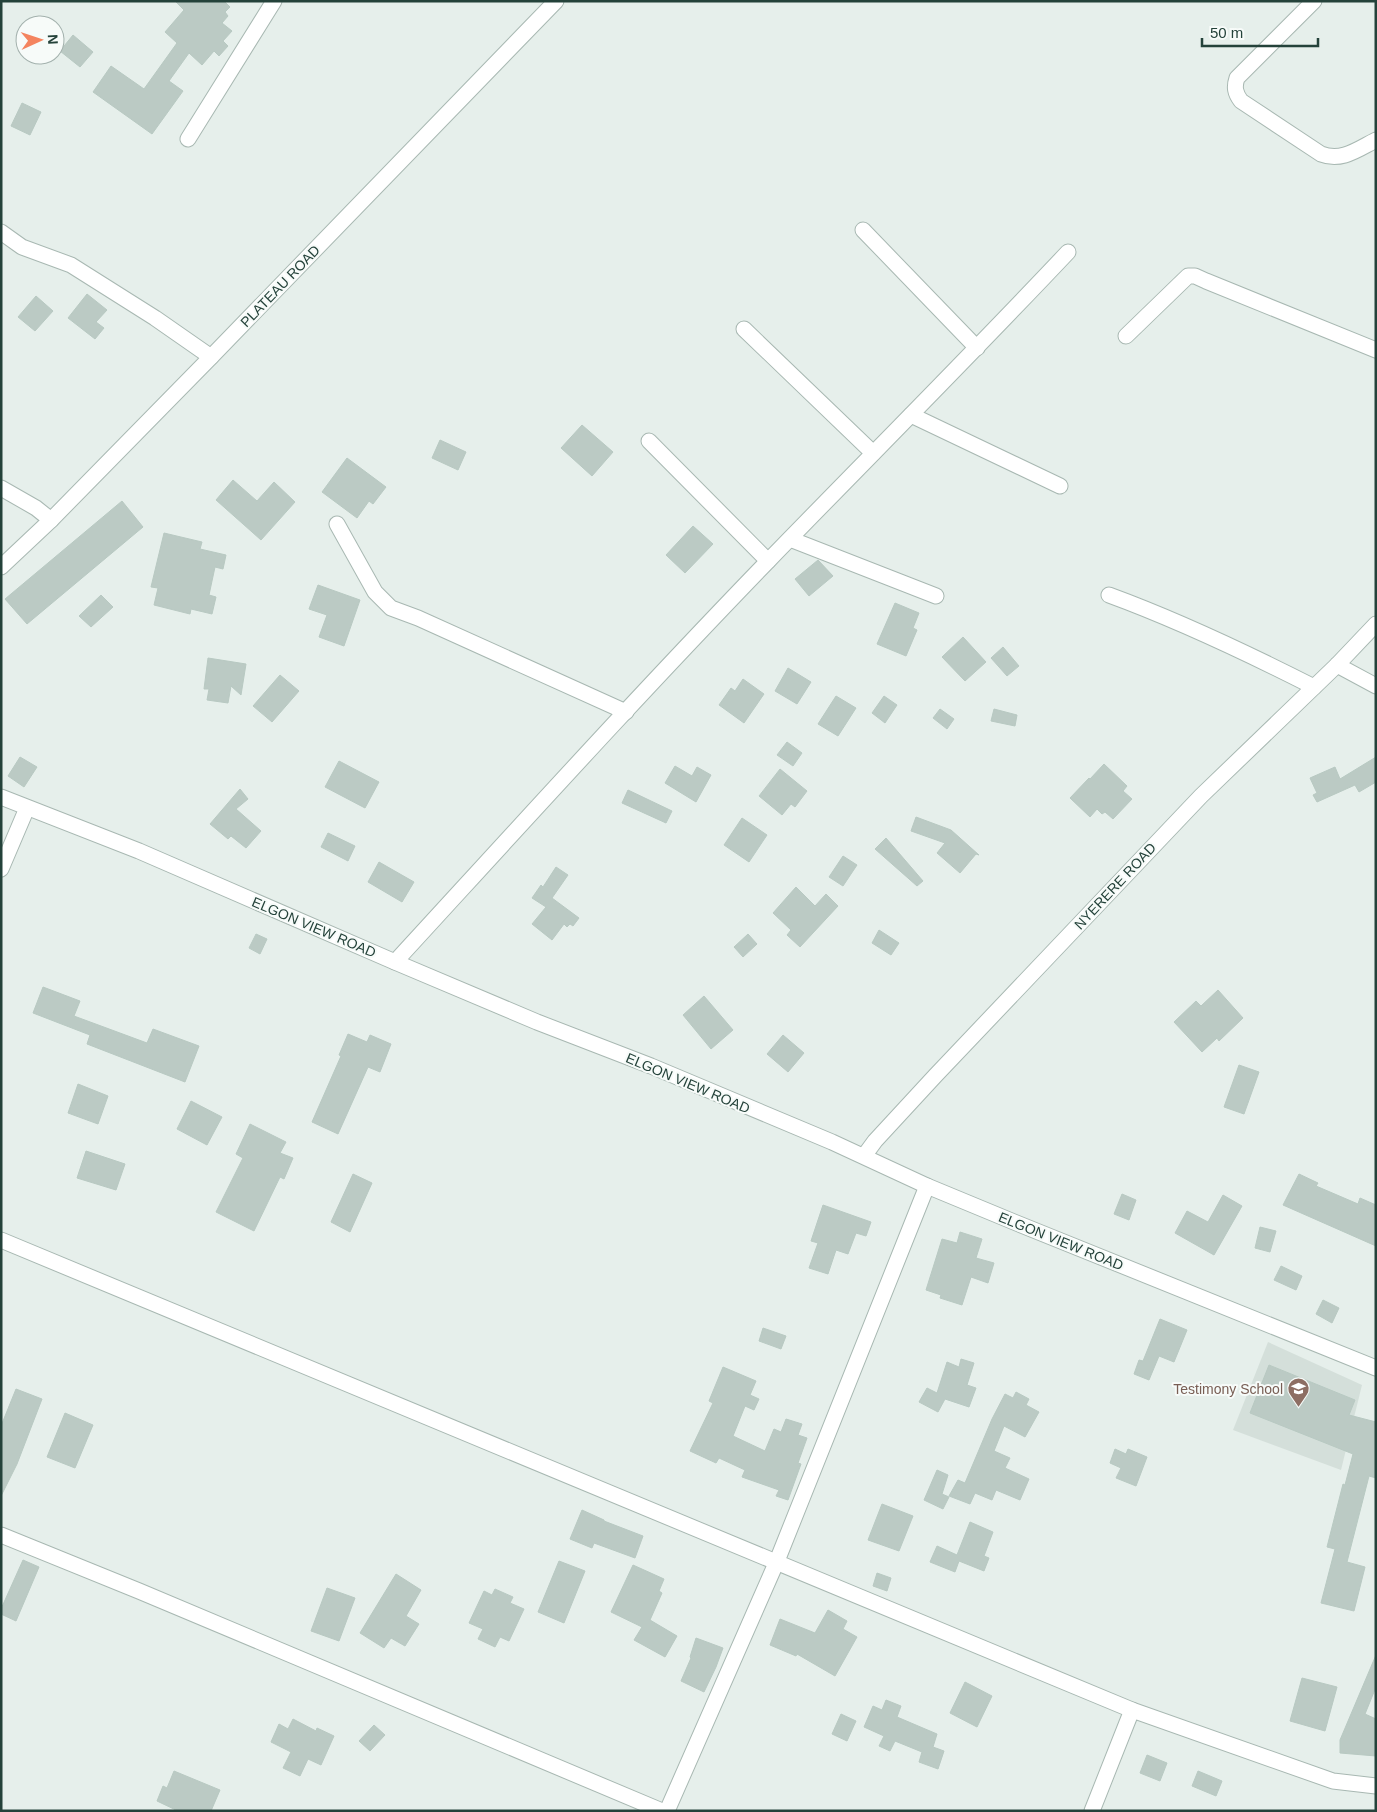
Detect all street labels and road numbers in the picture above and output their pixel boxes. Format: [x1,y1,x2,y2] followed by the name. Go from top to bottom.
[237,242,323,330] street label: PLATEAU ROAD
[1071,840,1159,932] street label: NYERERE ROAD
[250,894,378,960] street label: ELGON VIEW ROAD
[624,1050,752,1116] street label: ELGON VIEW ROAD
[996,1209,1126,1273] street label: ELGON VIEW ROAD

